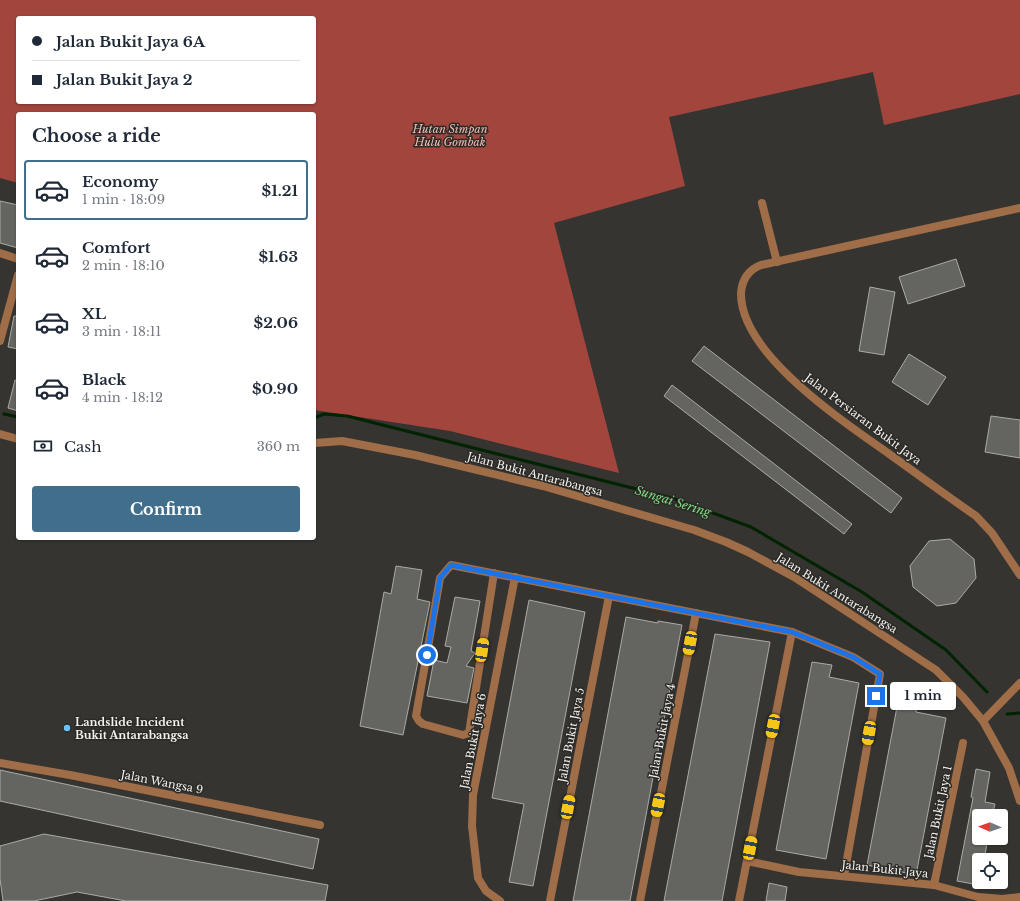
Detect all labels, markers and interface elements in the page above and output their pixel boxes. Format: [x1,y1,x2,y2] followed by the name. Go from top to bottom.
[56,32,205,51] text: Jalan Bukit Jaya 6A
[56,70,193,89] text: Jalan Bukit Jaya 2
[411,122,488,149] park label: Hutan Simpan Hulu Gombak
[32,125,161,147] text: Choose a ride
[34,172,70,208] icon: car
[82,172,159,191] text: Economy
[262,181,298,200] text: $1.21
[82,191,165,208] text: 1 min · 18:09
[34,238,70,274] icon: car
[82,238,150,257] text: Comfort
[258,247,298,266] text: $1.63
[82,257,165,274] text: 2 min · 18:10
[34,304,70,340] icon: car
[82,304,106,323] text: XL
[254,313,298,332] text: $2.06
[82,323,161,340] text: 3 min · 18:11
[800,369,925,468] street label: Jalan Persiaran Bukit Jaya
[34,370,70,406] icon: car
[82,370,126,389] text: Black
[252,379,298,398] text: $0.90
[82,389,163,406] text: 4 min · 18:12
[32,435,54,457] icon: cash
[64,437,101,456] text: Cash
[257,438,300,455] text: 360 m
[464,449,605,499] street label: Jalan Bukit Antarabangsa
[633,482,714,520] water label: Sungai Sering
[32,486,300,532] button: Confirm
[772,549,901,636] street label: Jalan Bukit Antarabangsa
[682,630,698,656] car
[474,637,490,663] car
[418,646,436,664] route start
[646,682,678,782] street label: Jalan Bukit Jaya 4
[890,682,956,710] callout: 1 min
[555,686,587,786] street label: Jalan Bukit Jaya 5
[867,687,885,705] route end
[904,687,942,704] text: 1 min
[456,692,489,792] street label: Jalan Bukit Jaya 6
[765,713,781,739] car
[75,715,189,742] place label: Landslide Incident Bukit Antarabangsa
[861,720,877,746] car
[62,723,72,733] marker: Landslide Incident Bukit Antarabangsa
[921,764,955,862] street label: Jalan Bukit Jaya 1
[118,767,204,797] street label: Jalan Wangsa 9
[650,792,666,818] car
[560,794,576,820] car
[972,809,1008,845] north arrow
[972,809,1008,889] map controls
[742,835,758,861] car
[972,853,1008,889] button: locate
[839,857,930,881] street label: Jalan Bukit Jaya

